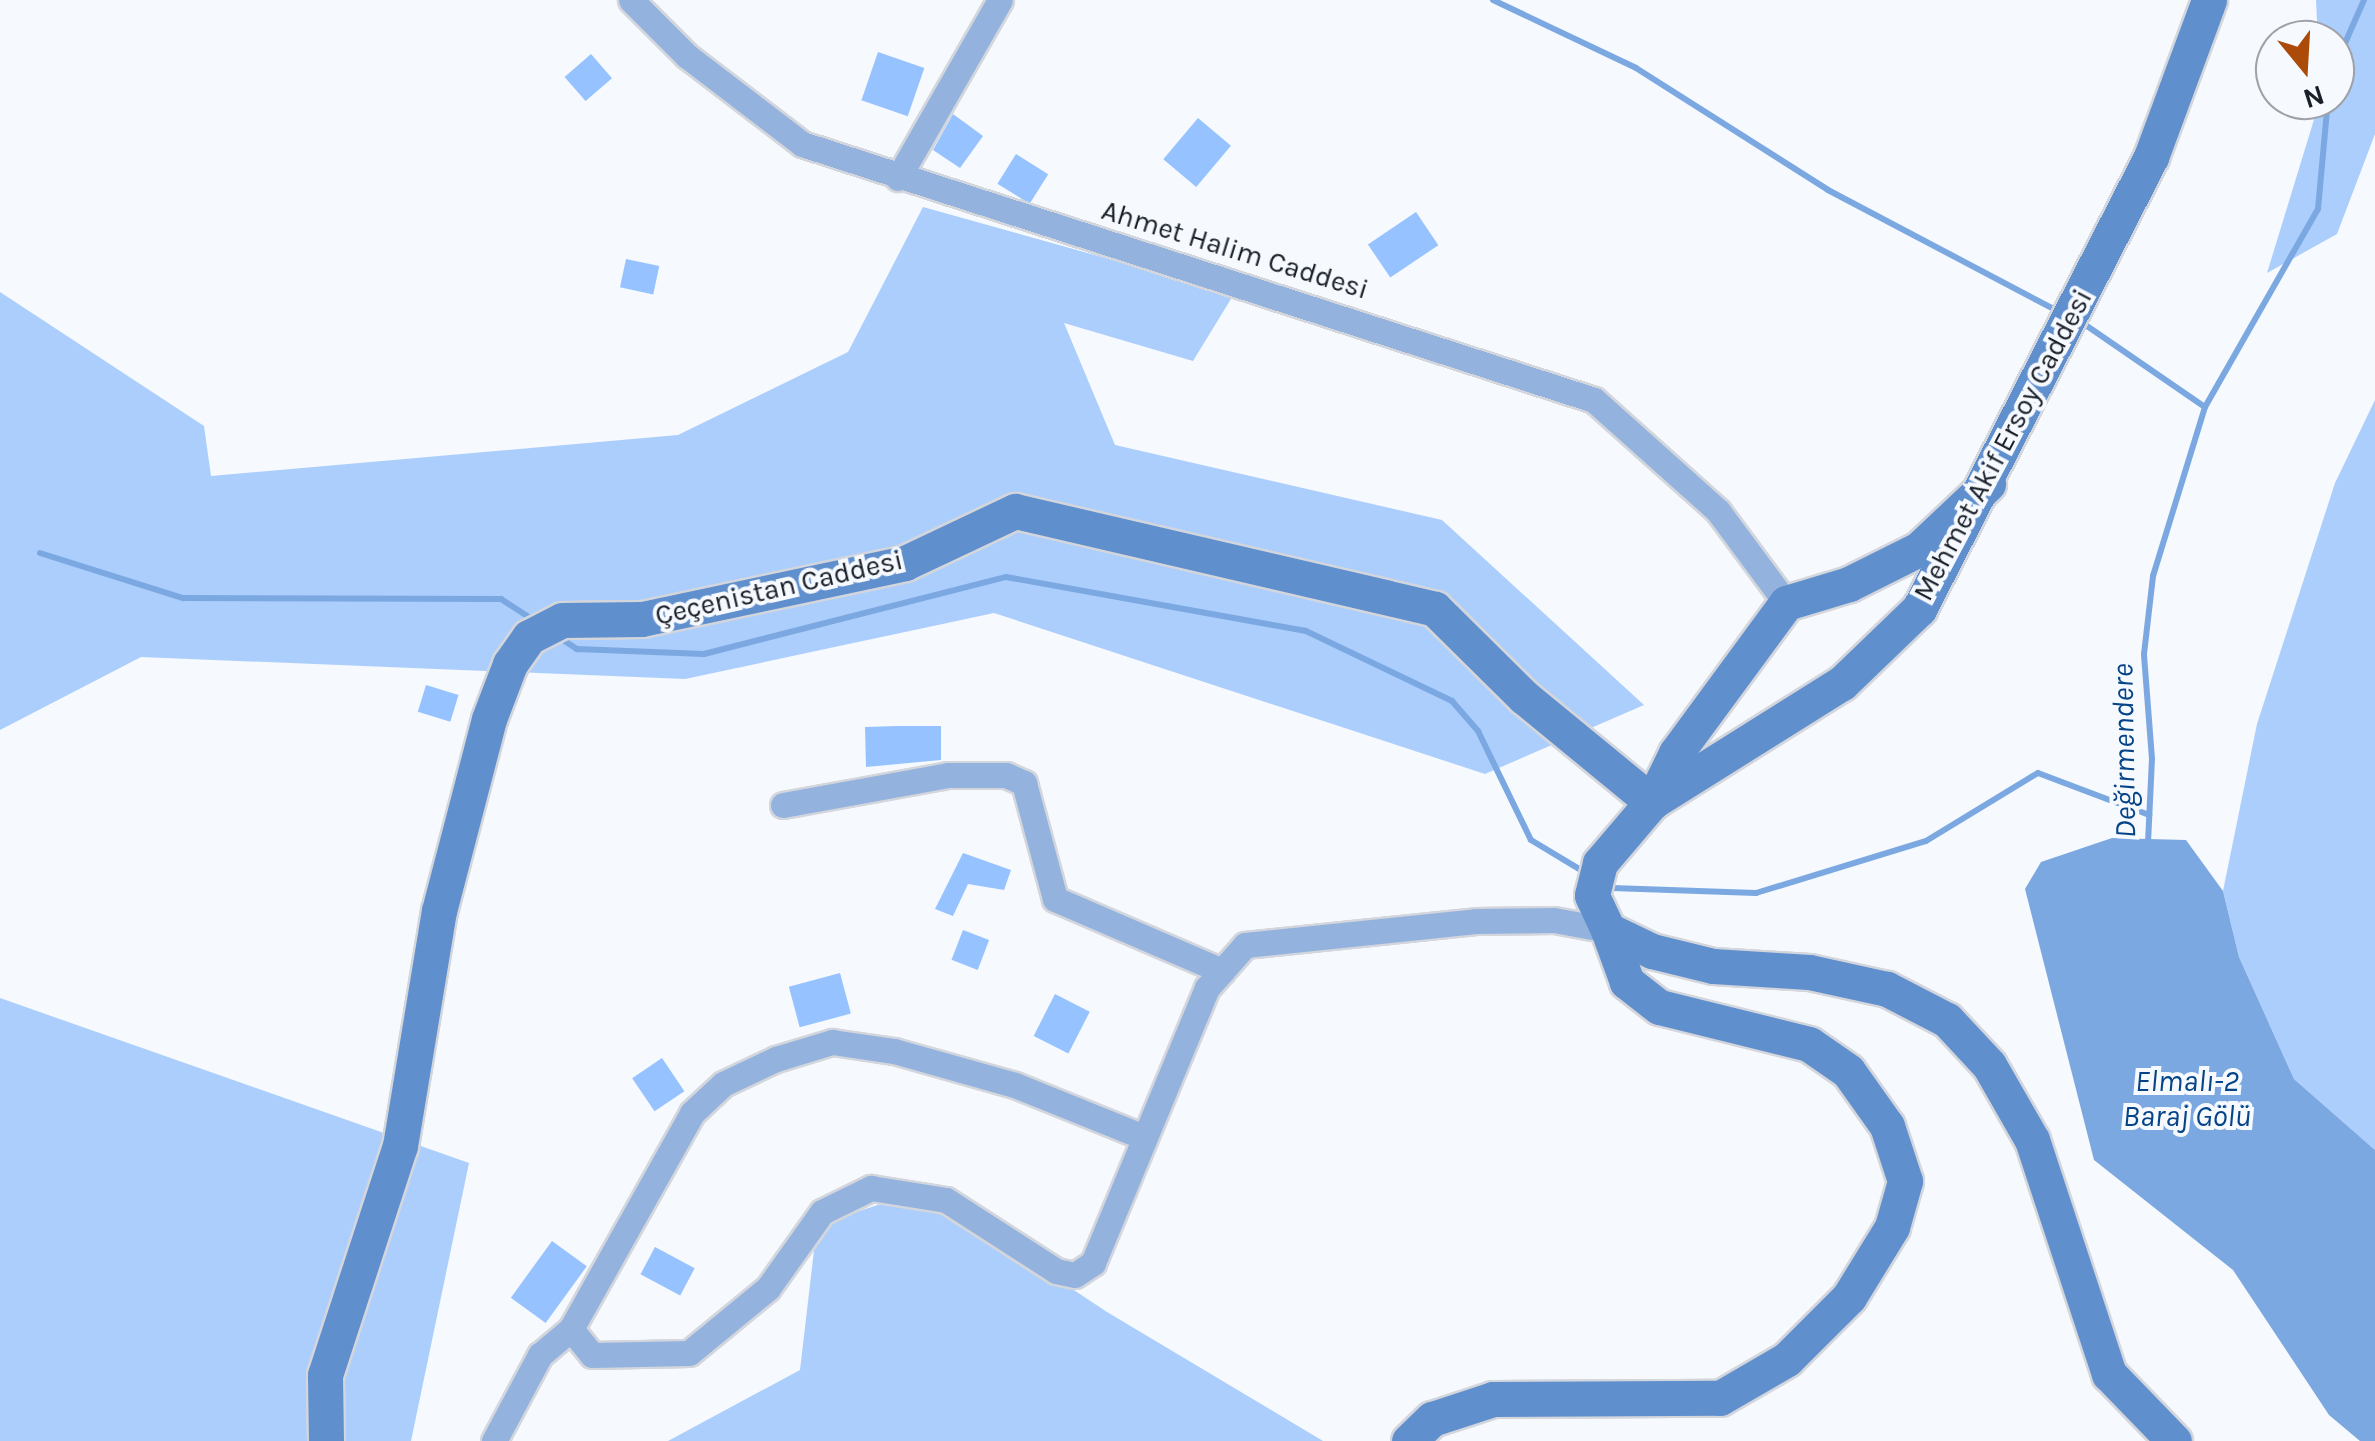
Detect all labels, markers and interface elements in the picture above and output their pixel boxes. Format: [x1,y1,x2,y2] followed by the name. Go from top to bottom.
[2255,20,2355,120] north arrow
[2299,78,2328,116] text: N
[1098,193,1372,307] street label: Ahmet Halim Caddesi
[1906,284,2100,606] street label: Mehmet Akif Ersoy Caddesi
[652,543,906,633] street label: Çeçenistan Caddesi
[2104,663,2144,839] water label: Değirmendere
[2123,1063,2251,1134] water label: Elmalı-2 Baraj Gölü

